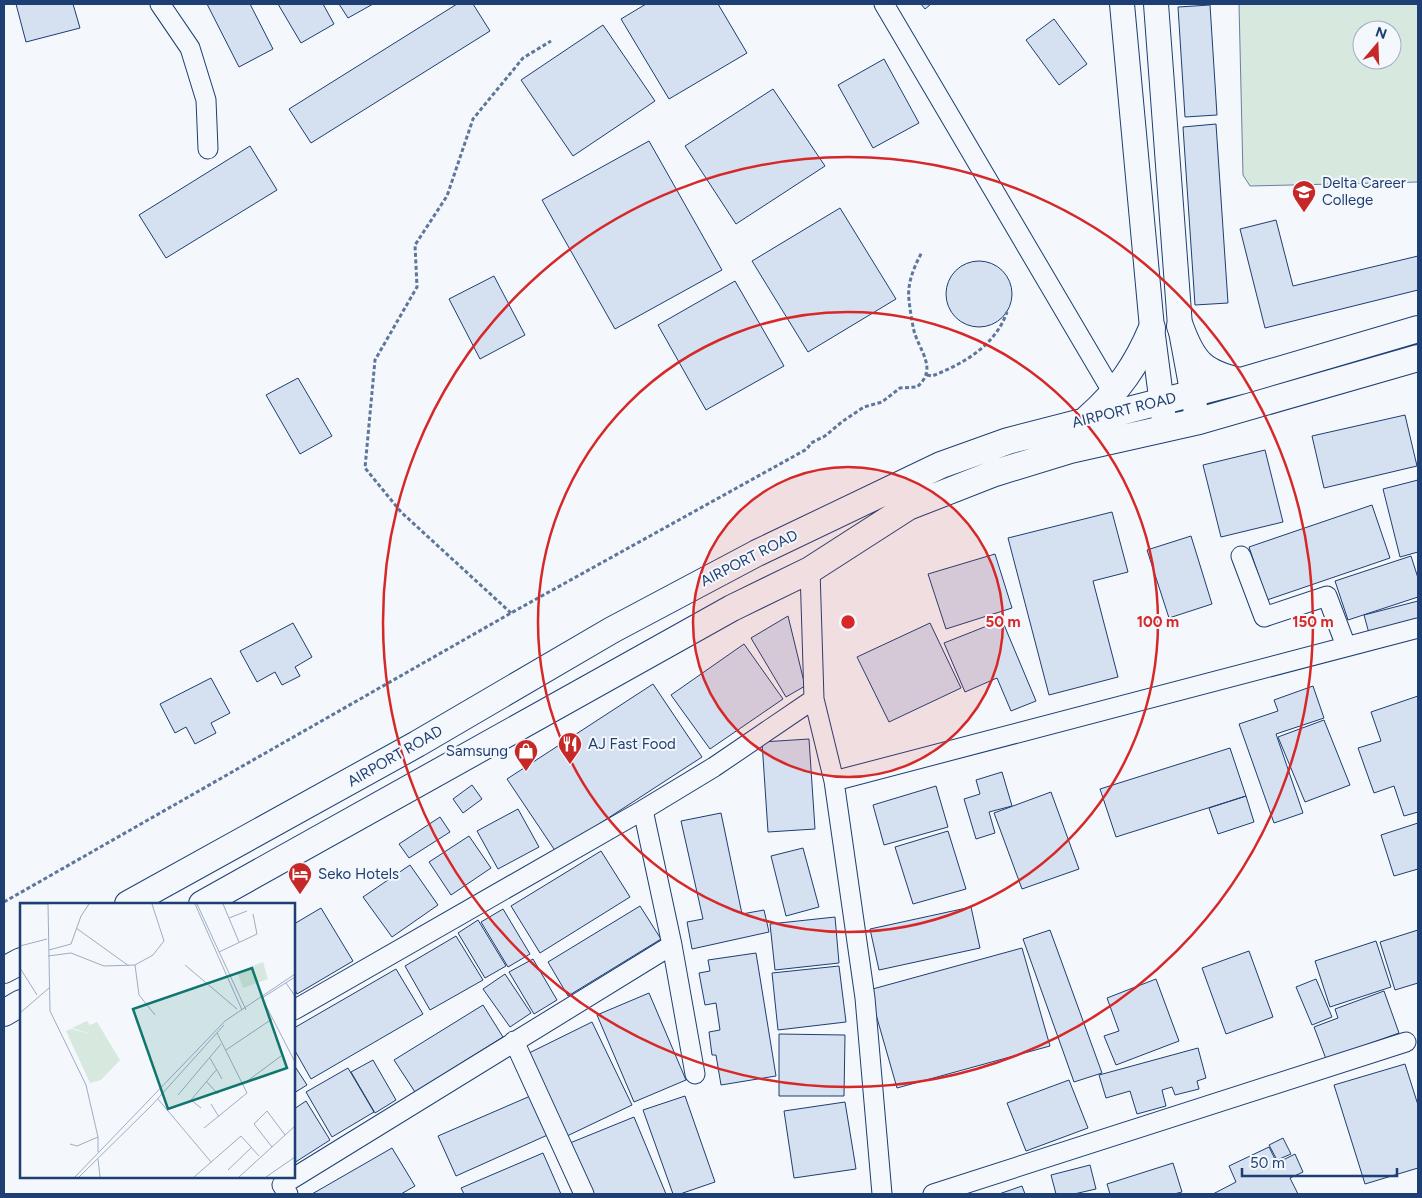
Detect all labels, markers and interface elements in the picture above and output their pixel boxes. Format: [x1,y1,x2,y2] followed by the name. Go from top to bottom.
[1352,20,1402,70] north arrow
[1373,23,1389,43] text: N
[1322,174,1406,209] place label: Delta Career College
[1291,179,1317,213] school or university icon: Delta Career College
[1070,388,1178,432] street label: AIRPORT ROAD
[697,526,801,590] street label: AIRPORT ROAD
[839,613,857,631] centre of rings
[985,613,1021,631] text: 50 m
[1137,613,1179,631] text: 100 m
[1292,613,1334,631] text: 150 m
[344,722,446,790] street label: AIRPORT ROAD
[557,731,583,765] restaurant icon: AJ Fast Food
[588,735,676,753] place label: AJ Fast Food
[513,738,539,772] shop icon: Samsung
[446,742,508,760] place label: Samsung
[287,861,313,895] hotel icon: Seko Hotels
[318,865,399,883] place label: Seko Hotels
[20,903,295,1178] inset map
[1242,1146,1397,1178] scale bar
[1250,1154,1285,1172] text: 50 m

